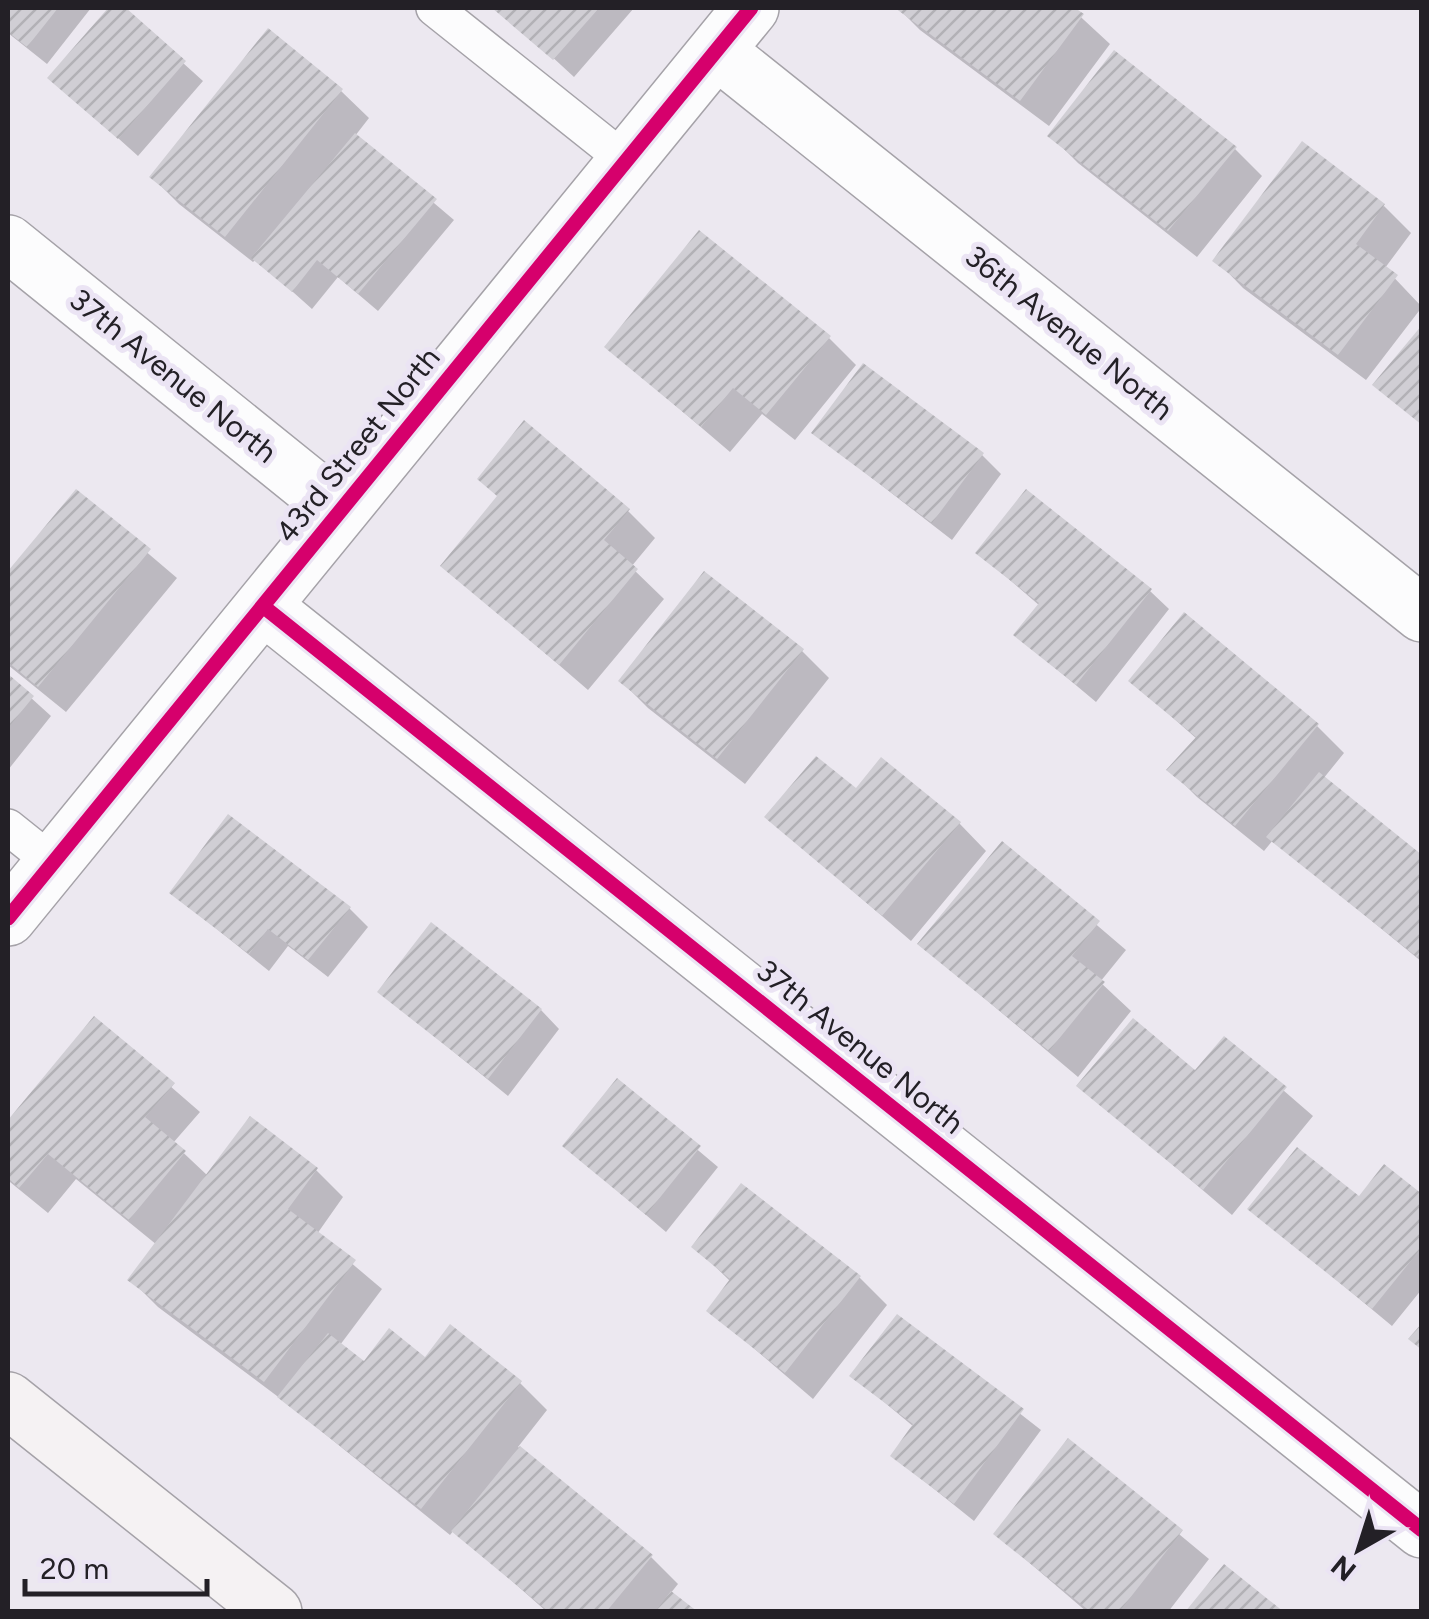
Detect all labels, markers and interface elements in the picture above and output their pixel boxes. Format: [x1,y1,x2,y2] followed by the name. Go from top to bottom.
[958,238,1181,428] street label: 36th Avenue North
[62,281,284,470] street label: 37th Avenue North
[268,340,448,550] street label: 43rd Street North
[749,952,971,1141] street label: 37th Avenue North
[1309,1499,1409,1599] north arrow
[25,1534,208,1596] scale bar
[1324,1548,1362,1588] text: N
[40,1550,109,1587] text: 20 m

